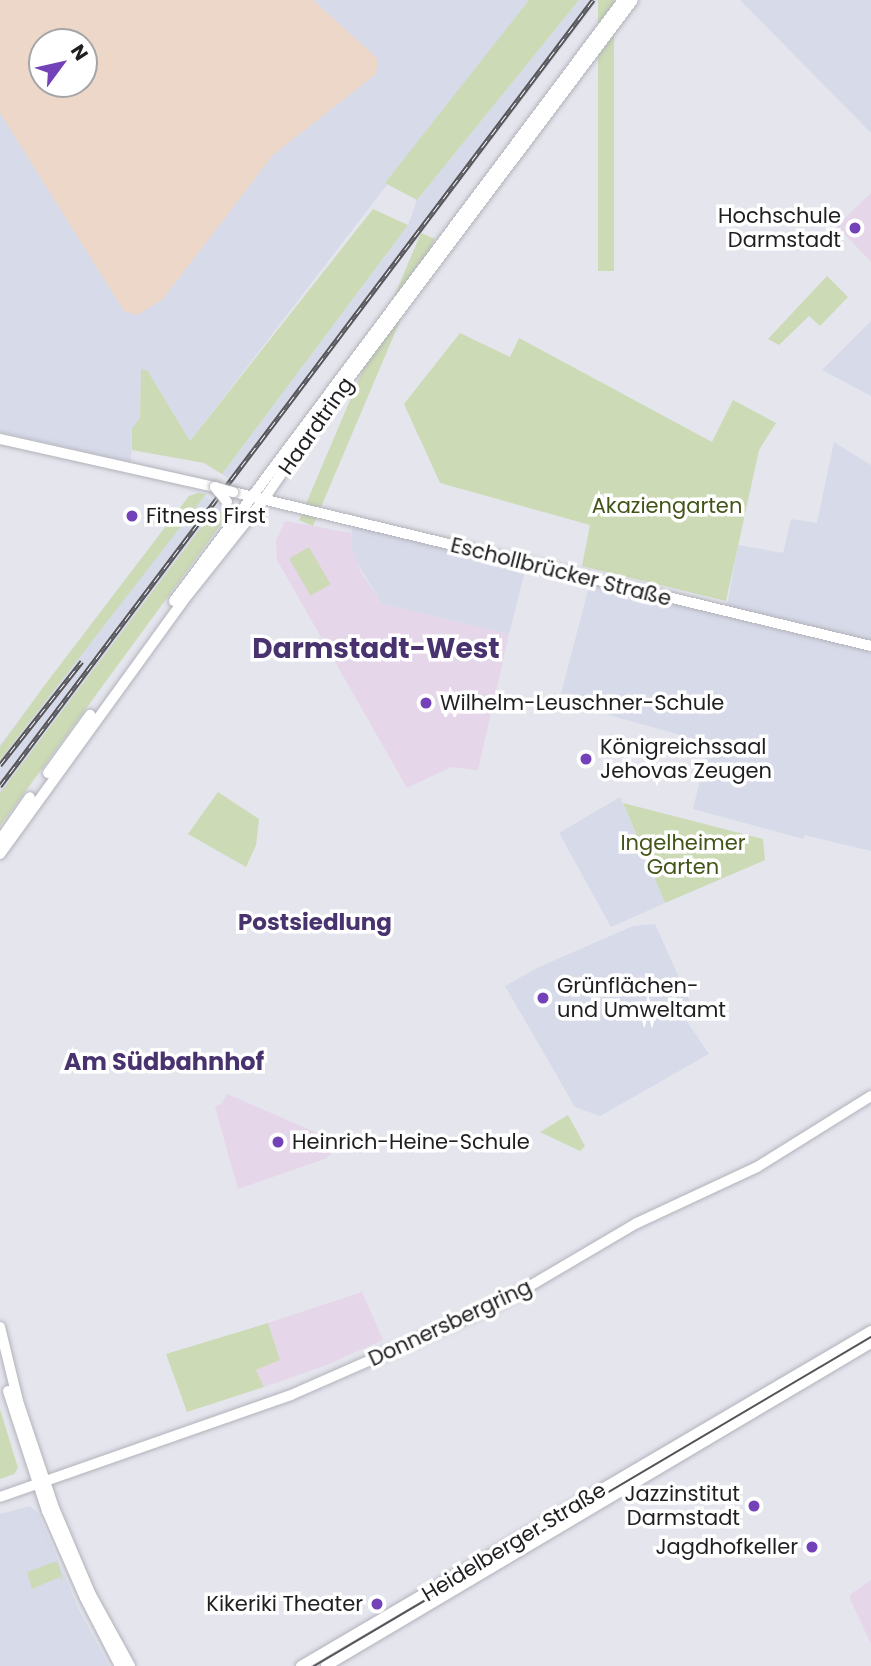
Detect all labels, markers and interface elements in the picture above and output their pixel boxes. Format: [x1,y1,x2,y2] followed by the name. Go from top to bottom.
[28,28,98,98] north arrow
[64,39,95,66] text: N
[718,203,841,253] place label: Hochschule Darmstadt
[847,220,863,236] marker: Hochschule Darmstadt
[273,372,359,480] street label: Haardtring
[592,493,742,519] park label: Akaziengarten
[146,503,266,529] place label: Fitness First
[124,508,140,524] marker: Fitness First
[448,532,674,612] street label: Eschollbrücker Straße
[252,632,500,666] district label: Darmstadt-West
[440,690,724,716] place label: Wilhelm-Leuschner-Schule
[418,695,434,711] marker: Wilhelm-Leuschner-Schule
[600,734,772,784] place label: Königreichssaal Jehovas Zeugen
[578,751,594,767] marker: Königreichssaal Jehovas Zeugen
[620,830,746,880] park label: Ingelheimer Garten
[238,908,392,936] district label: Postsiedlung
[557,973,726,1023] place label: Grünflächen- und Umweltamt
[535,990,551,1006] marker: Grünflächen- und Umweltamt
[64,1048,264,1076] district label: Am Südbahnhof
[292,1129,530,1155] place label: Heinrich-Heine-Schule
[270,1134,286,1150] marker: Heinrich-Heine-Schule
[365,1274,535,1372] street label: Donnersbergring
[417,1477,611,1607] street label: Heidelberger Straße
[624,1481,740,1531] place label: Jazzinstitut Darmstadt
[746,1498,762,1514] marker: Jazzinstitut Darmstadt
[655,1534,798,1560] place label: Jagdhofkeller
[804,1539,820,1555] marker: Jagdhofkeller
[206,1591,363,1617] place label: Kikeriki Theater
[369,1596,385,1612] marker: Kikeriki Theater

